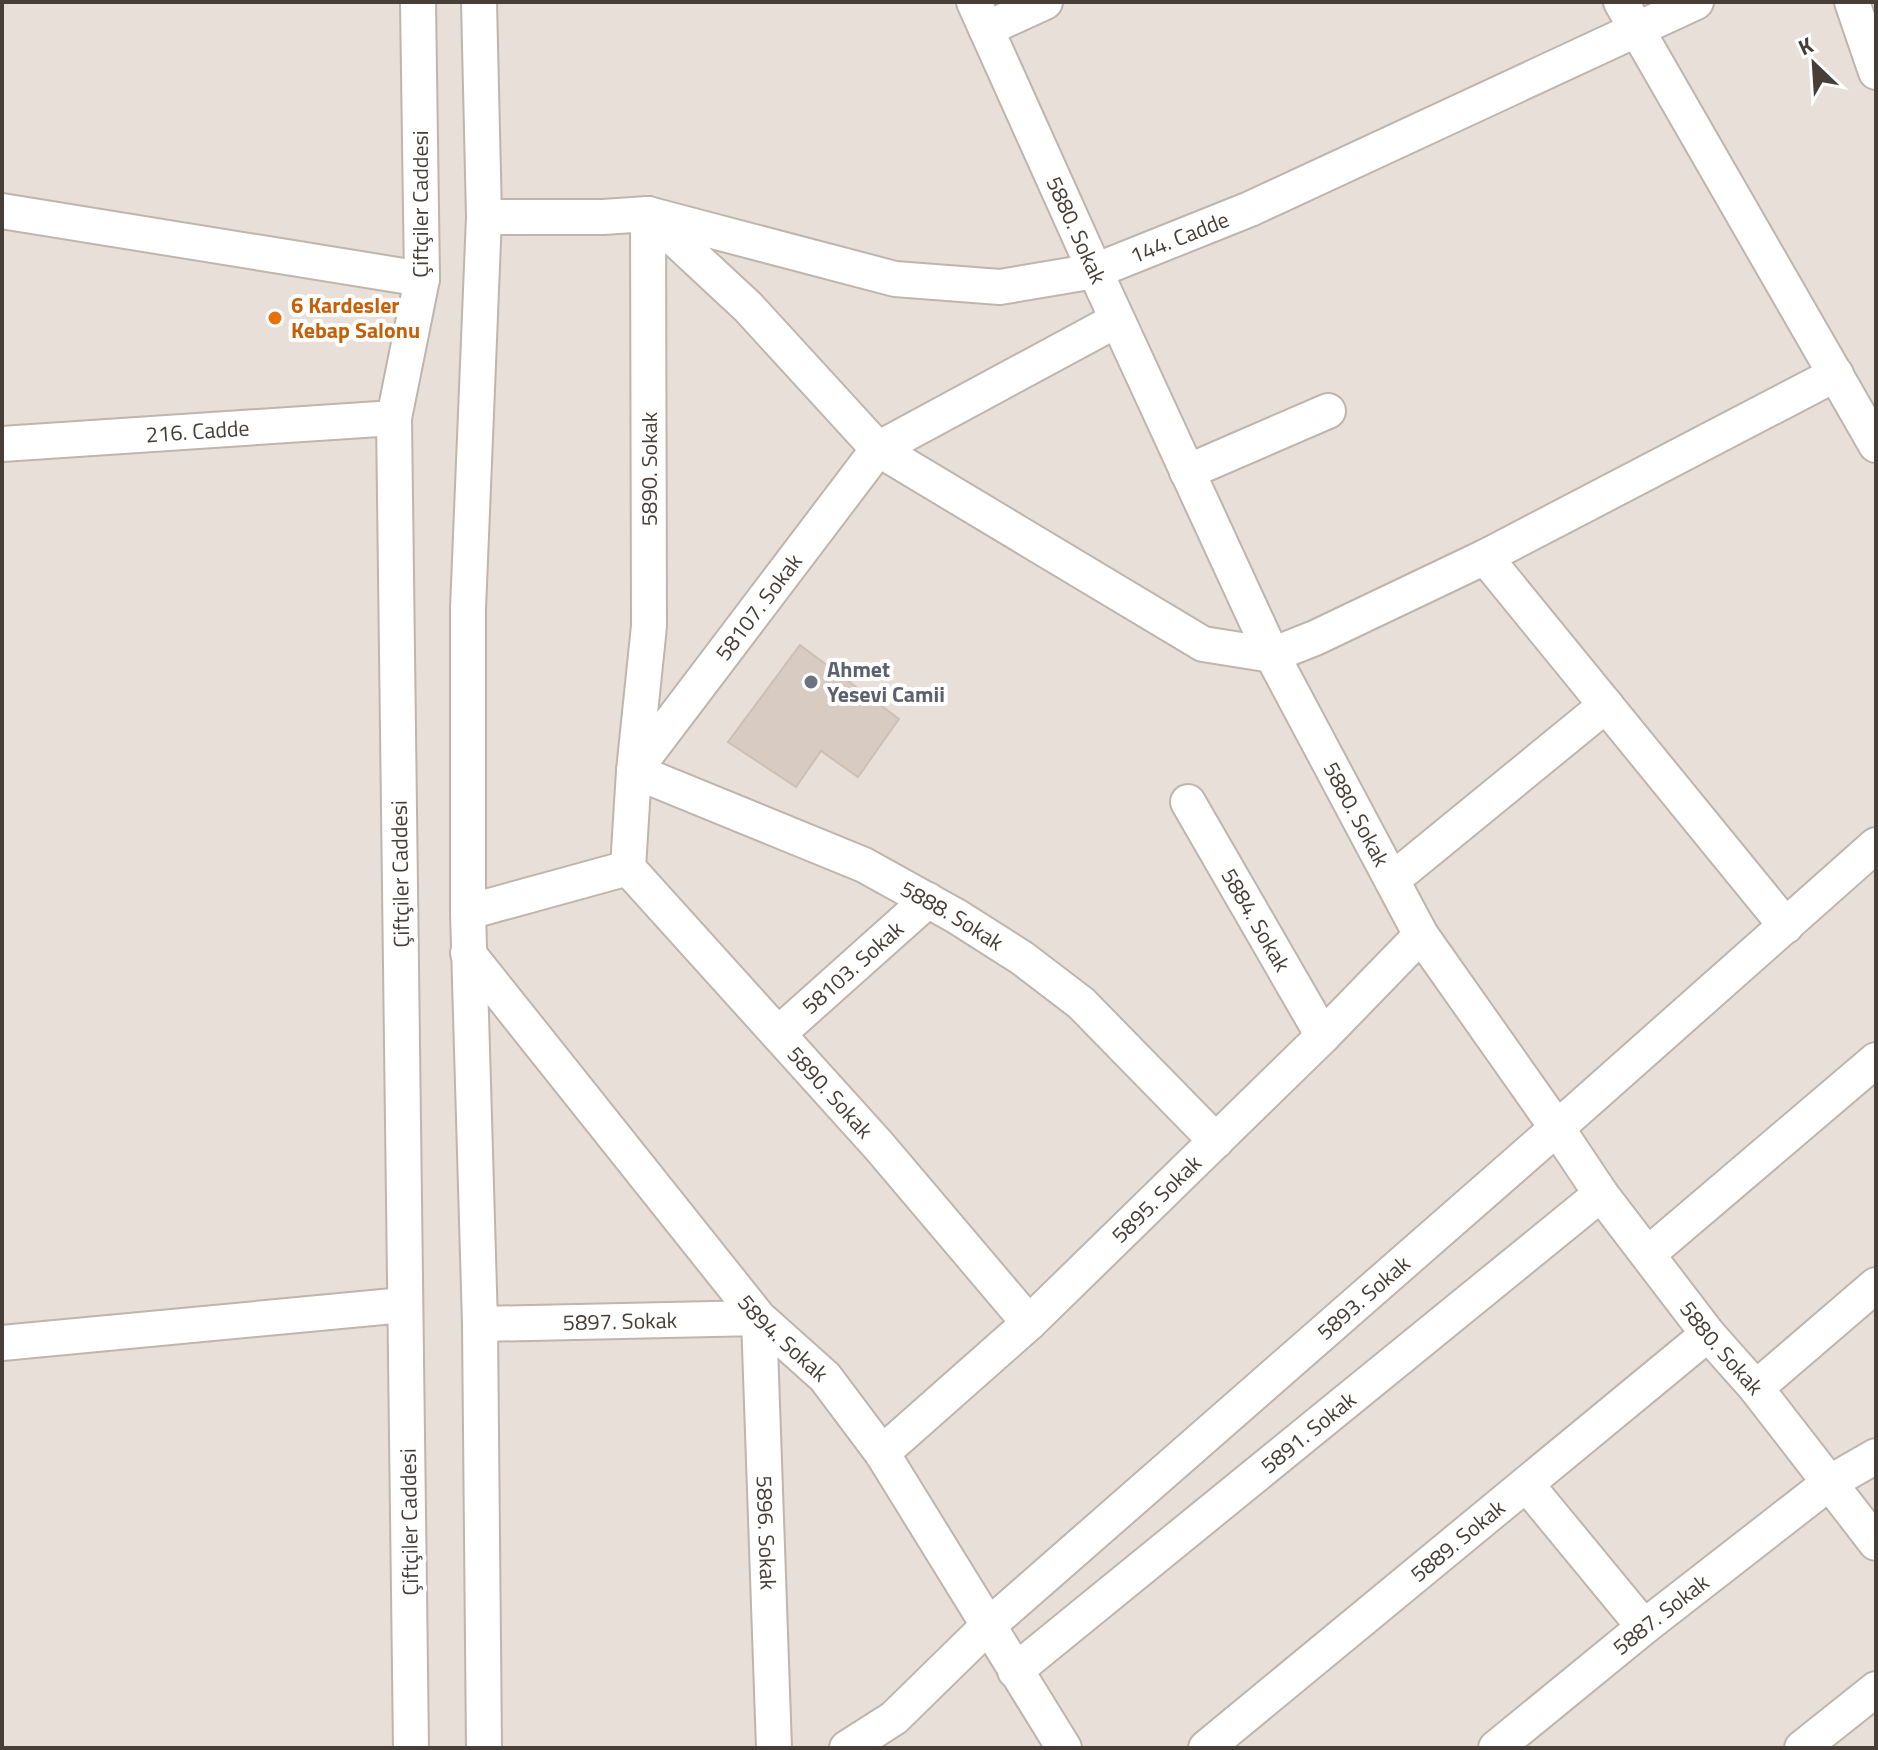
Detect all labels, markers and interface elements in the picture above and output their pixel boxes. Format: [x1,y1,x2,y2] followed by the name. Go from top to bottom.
[1774,24,1854,104] north arrow
[1792,28,1819,64] text: K
[403,130,437,278] street label: Çiftçiler Caddesi
[1038,171,1116,290] street label: 5880. Sokak
[1125,202,1234,272] street label: 144. Cadde
[291,288,420,347] place label: 6 Kardesler Kebap Salonu
[266,309,284,327] marker: 6 Kardesler Kebap Salonu
[145,411,251,451] street label: 216. Cadde
[632,411,666,526] street label: 5890. Sokak
[707,546,811,668] street label: 58107. Sokak
[827,652,945,711] place label: Ahmet Yesevi Camii
[802,673,820,691] marker: Ahmet Yesevi Camii
[1315,756,1399,873] street label: 5880. Sokak
[382,800,418,948] street label: Çiftçiler Caddesi
[1213,862,1300,978] street label: 5884. Sokak
[894,872,1011,959] street label: 5888. Sokak
[794,912,912,1022] street label: 58103. Sokak
[779,1038,882,1146] street label: 5890. Sokak
[1103,1146,1209,1251] street label: 5895. Sokak
[1309,1247,1418,1348] street label: 5893. Sokak
[729,1287,837,1390] street label: 5894. Sokak
[1671,1294,1772,1403] street label: 5880. Sokak
[562,1303,678,1339] street label: 5897. Sokak
[1253,1383,1364,1482] street label: 5891. Sokak
[391,1448,427,1596] street label: Çiftçiler Caddesi
[748,1475,785,1591] street label: 5896. Sokak
[1403,1491,1513,1590] street label: 5889. Sokak
[1605,1565,1716,1663] street label: 5887. Sokak

